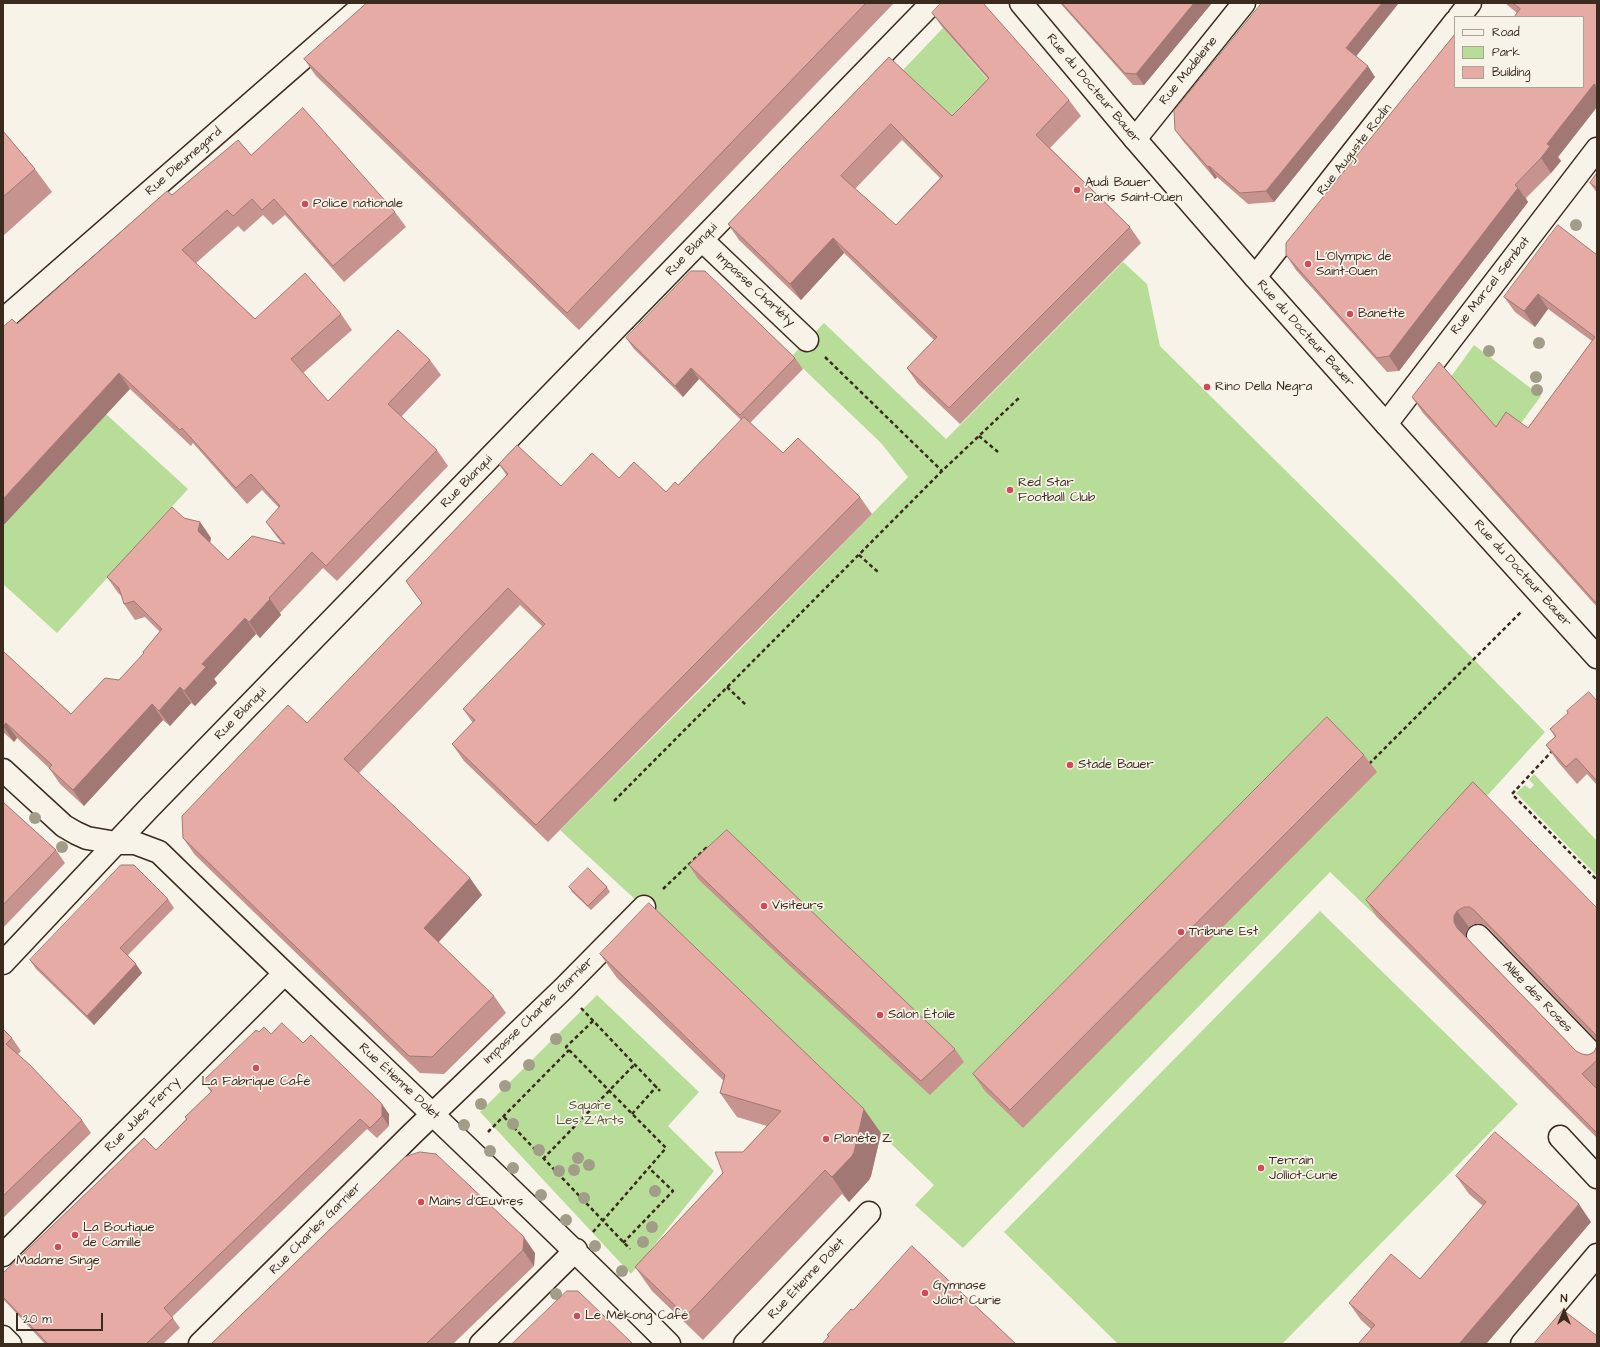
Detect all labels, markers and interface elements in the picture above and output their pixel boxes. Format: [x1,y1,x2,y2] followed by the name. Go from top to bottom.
[1454,16,1584,88] legend
[1492,24,1520,41] text: Road
[1043,31,1143,147] street label: Rue du Docteur Bauer
[1157,34,1221,108] street label: Rue Madeleine
[1492,44,1520,61] text: Park
[1492,64,1530,81] text: Building
[1314,101,1396,199] street label: Rue Auguste Rodin
[142,124,226,200] street label: Rue Dieumegard
[1085,175,1182,206] place label: Audi Bauer Paris Saint-Ouen
[1072,185,1082,195] marker: Audi Bauer Paris Saint-Ouen
[313,196,403,212] place label: Police nationale
[300,199,310,209] marker: Police nationale
[663,220,721,280] street label: Rue Blanqui
[1448,234,1534,338] street label: Rue Marcel Sembat
[712,249,798,331] street label: Impasse Charléty
[1316,249,1391,280] place label: L'Olympic de Saint-Ouen
[1303,259,1313,269] marker: L'Olympic de Saint-Ouen
[1253,277,1357,391] street label: Rue du Docteur Bauer
[1358,306,1405,322] place label: Banette
[1345,309,1355,319] marker: Banette
[1215,379,1312,395] place label: Rino Della Negra
[1202,382,1212,392] marker: Rino Della Negra
[438,452,496,512] street label: Rue Blanqui
[1018,475,1095,506] place label: Red Star Football Club
[1005,485,1015,495] marker: Red Star Football Club
[1470,517,1574,631] street label: Rue du Docteur Bauer
[212,684,270,744] street label: Rue Blanqui
[1078,757,1154,773] place label: Stade Bauer
[1065,760,1075,770] marker: Stade Bauer
[772,898,823,914] place label: Visiteurs
[759,901,769,911] marker: Visiteurs
[1189,924,1258,940] place label: Tribune Est
[1176,927,1186,937] marker: Tribune Est
[481,954,597,1068] street label: Impasse Charles Garnier
[1499,958,1575,1036] street label: Allée des Roses
[888,1007,955,1023] place label: Salon Étoile
[875,1010,885,1020] marker: Salon Étoile
[355,1040,443,1124] street label: Rue Étienne Dolet
[251,1063,261,1073] marker: La Fabrique Café
[102,1074,184,1156] street label: Rue Jules Ferry
[202,1074,310,1090] place label: La Fabrique Café
[556,1098,624,1129] park label: Square Les Z'Arts
[834,1131,892,1147] place label: Planète Z
[821,1134,831,1144] marker: Planète Z
[1269,1153,1338,1184] place label: Terrain Jolliot-Curie
[1256,1163,1266,1173] marker: Terrain Jolliot-Curie
[267,1180,365,1278] street label: Rue Charles Garnier
[429,1194,523,1210] place label: Mains d'Œuvres
[416,1197,426,1207] marker: Mains d'Œuvres
[83,1220,155,1251] place label: La Boutique de Camille
[70,1230,80,1240] marker: La Boutique de Camille
[765,1235,849,1323] street label: Rue Étienne Dolet
[53,1242,63,1252] marker: Madame Singe
[16,1253,100,1269] place label: Madame Singe
[933,1278,1001,1309] place label: Gymnase Joliot Curie
[920,1288,930,1298] marker: Gymnase Joliot Curie
[1544,1291,1584,1331] north arrow
[1561,1291,1567,1306] text: N
[18,1305,105,1331] scale bar
[585,1308,688,1324] place label: Le Mékong Café
[23,1311,52,1328] text: 20 m
[572,1311,582,1321] marker: Le Mékong Café

